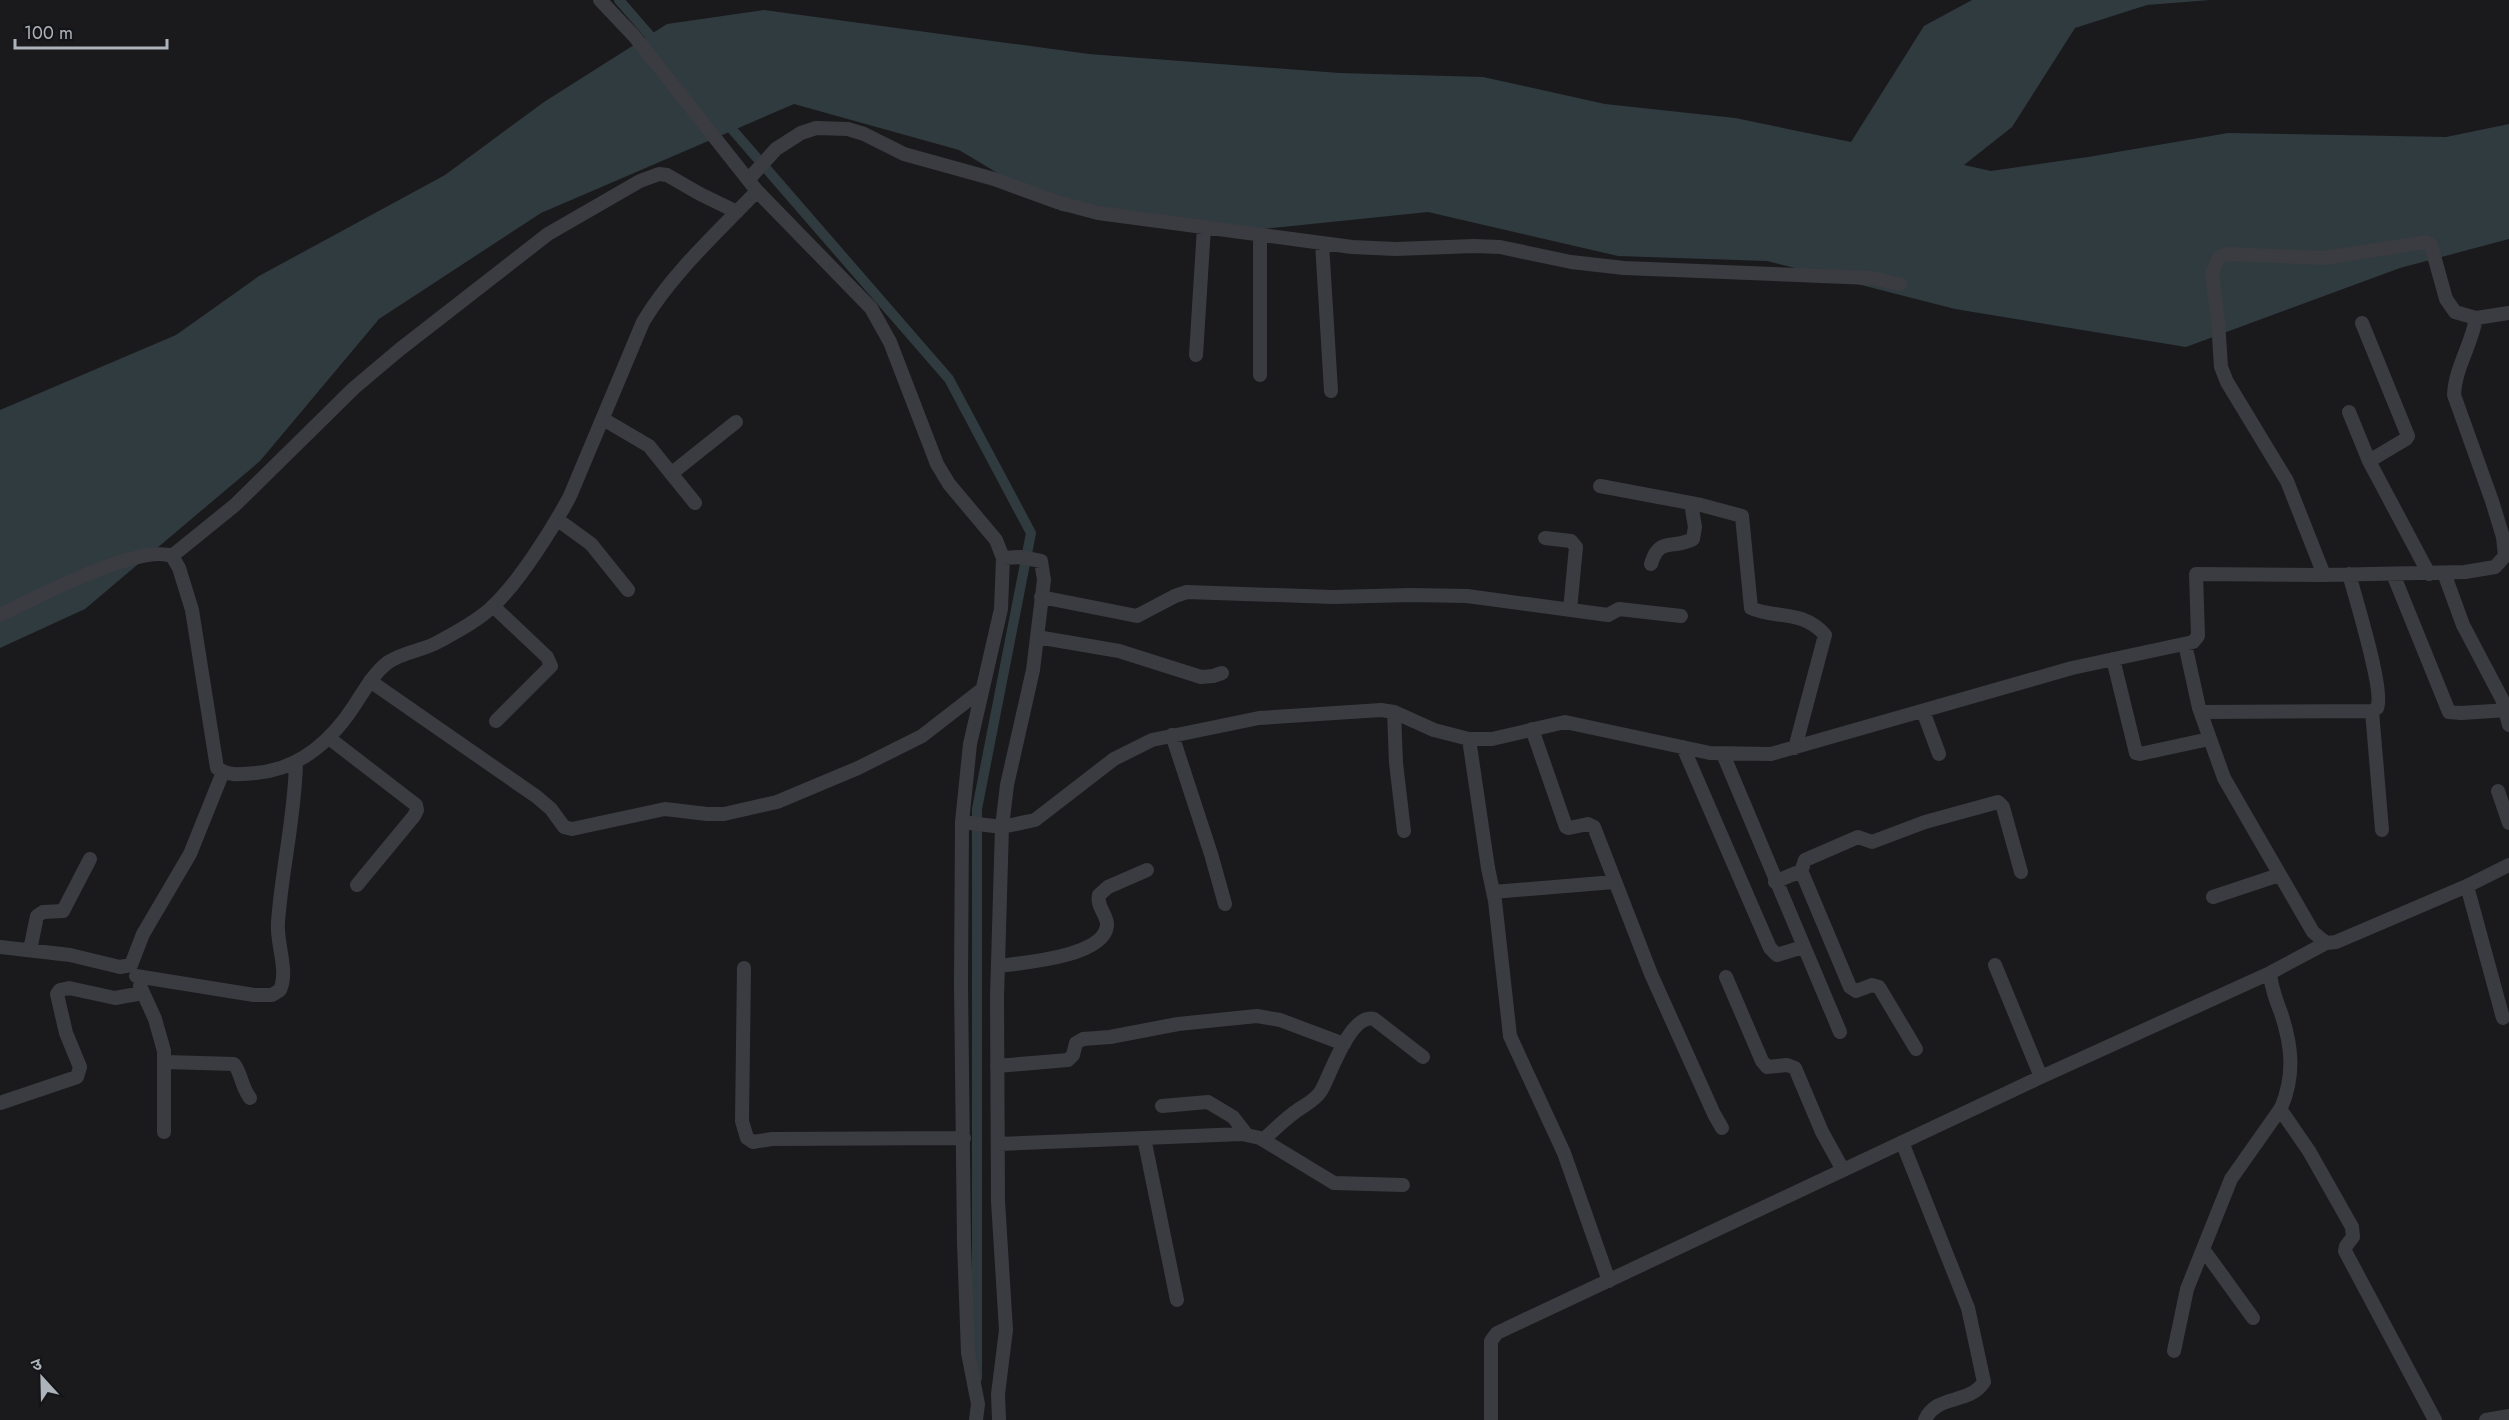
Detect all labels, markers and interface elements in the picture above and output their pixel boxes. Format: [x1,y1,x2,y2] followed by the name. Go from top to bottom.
[15,12,166,50] scale bar
[24,20,73,46] text: 100 m
[12,1348,72,1408] north arrow
[28,1352,46,1377] text: उ

